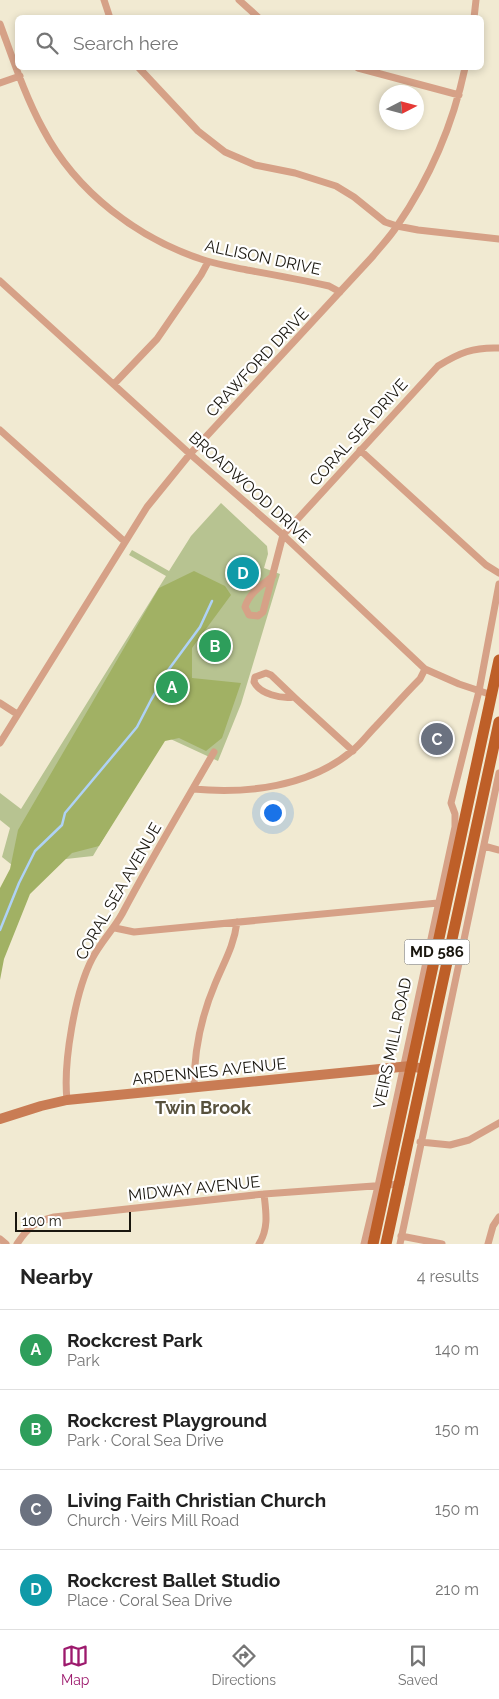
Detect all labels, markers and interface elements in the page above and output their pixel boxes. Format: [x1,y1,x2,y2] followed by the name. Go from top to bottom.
[15,15,484,70] search box
[33,29,61,57] icon: search
[73,32,179,54] text: Search here
[379,85,424,130] north arrow
[203,236,323,279] street label: ALLISON DRIVE
[202,304,313,421] street label: CRAWFORD DRIVE
[305,375,412,490] street label: CORAL SEA DRIVE
[185,428,315,547] street label: BROADWOOD DRIVE
[227,554,259,592] pin: D
[199,627,231,665] pin: B
[156,668,188,706] pin: A
[421,720,453,758] pin: C
[260,800,286,826] your location
[71,819,166,963] street label: CORAL SEA AVENUE
[404,940,470,964] road number: MD 586
[369,976,416,1110] street label: VEIRS MILL ROAD
[131,1054,287,1089] street label: ARDENNES AVENUE
[155,1097,252,1118] district label: Twin Brook
[127,1172,261,1205] street label: MIDWAY AVENUE
[15,1209,131,1232] scale bar
[22,1213,62,1229] text: 100 m
[20,1264,93,1289] text: Nearby
[417,1267,479,1286] text: 4 results
[67,1329,203,1351] text: Rockcrest Park
[31,1340,41,1359] text: A
[435,1340,479,1359] text: 140 m
[67,1351,100,1370] text: Park
[67,1409,267,1431] text: Rockcrest Playground
[31,1420,41,1439] text: B
[435,1420,479,1439] text: 150 m
[67,1431,224,1450] text: Park · Coral Sea Drive
[67,1489,326,1511] text: Living Faith Christian Church
[31,1500,41,1519] text: C
[435,1500,479,1519] text: 150 m
[67,1511,239,1530] text: Church · Veirs Mill Road
[67,1569,280,1591] text: Rockcrest Ballet Studio
[30,1580,42,1599] text: D
[435,1580,479,1599] text: 210 m
[67,1591,232,1610] text: Place · Coral Sea Drive
[61,1642,89,1688] tab: Map
[211,1642,276,1688] tab: Directions
[398,1642,438,1688] tab: Saved

